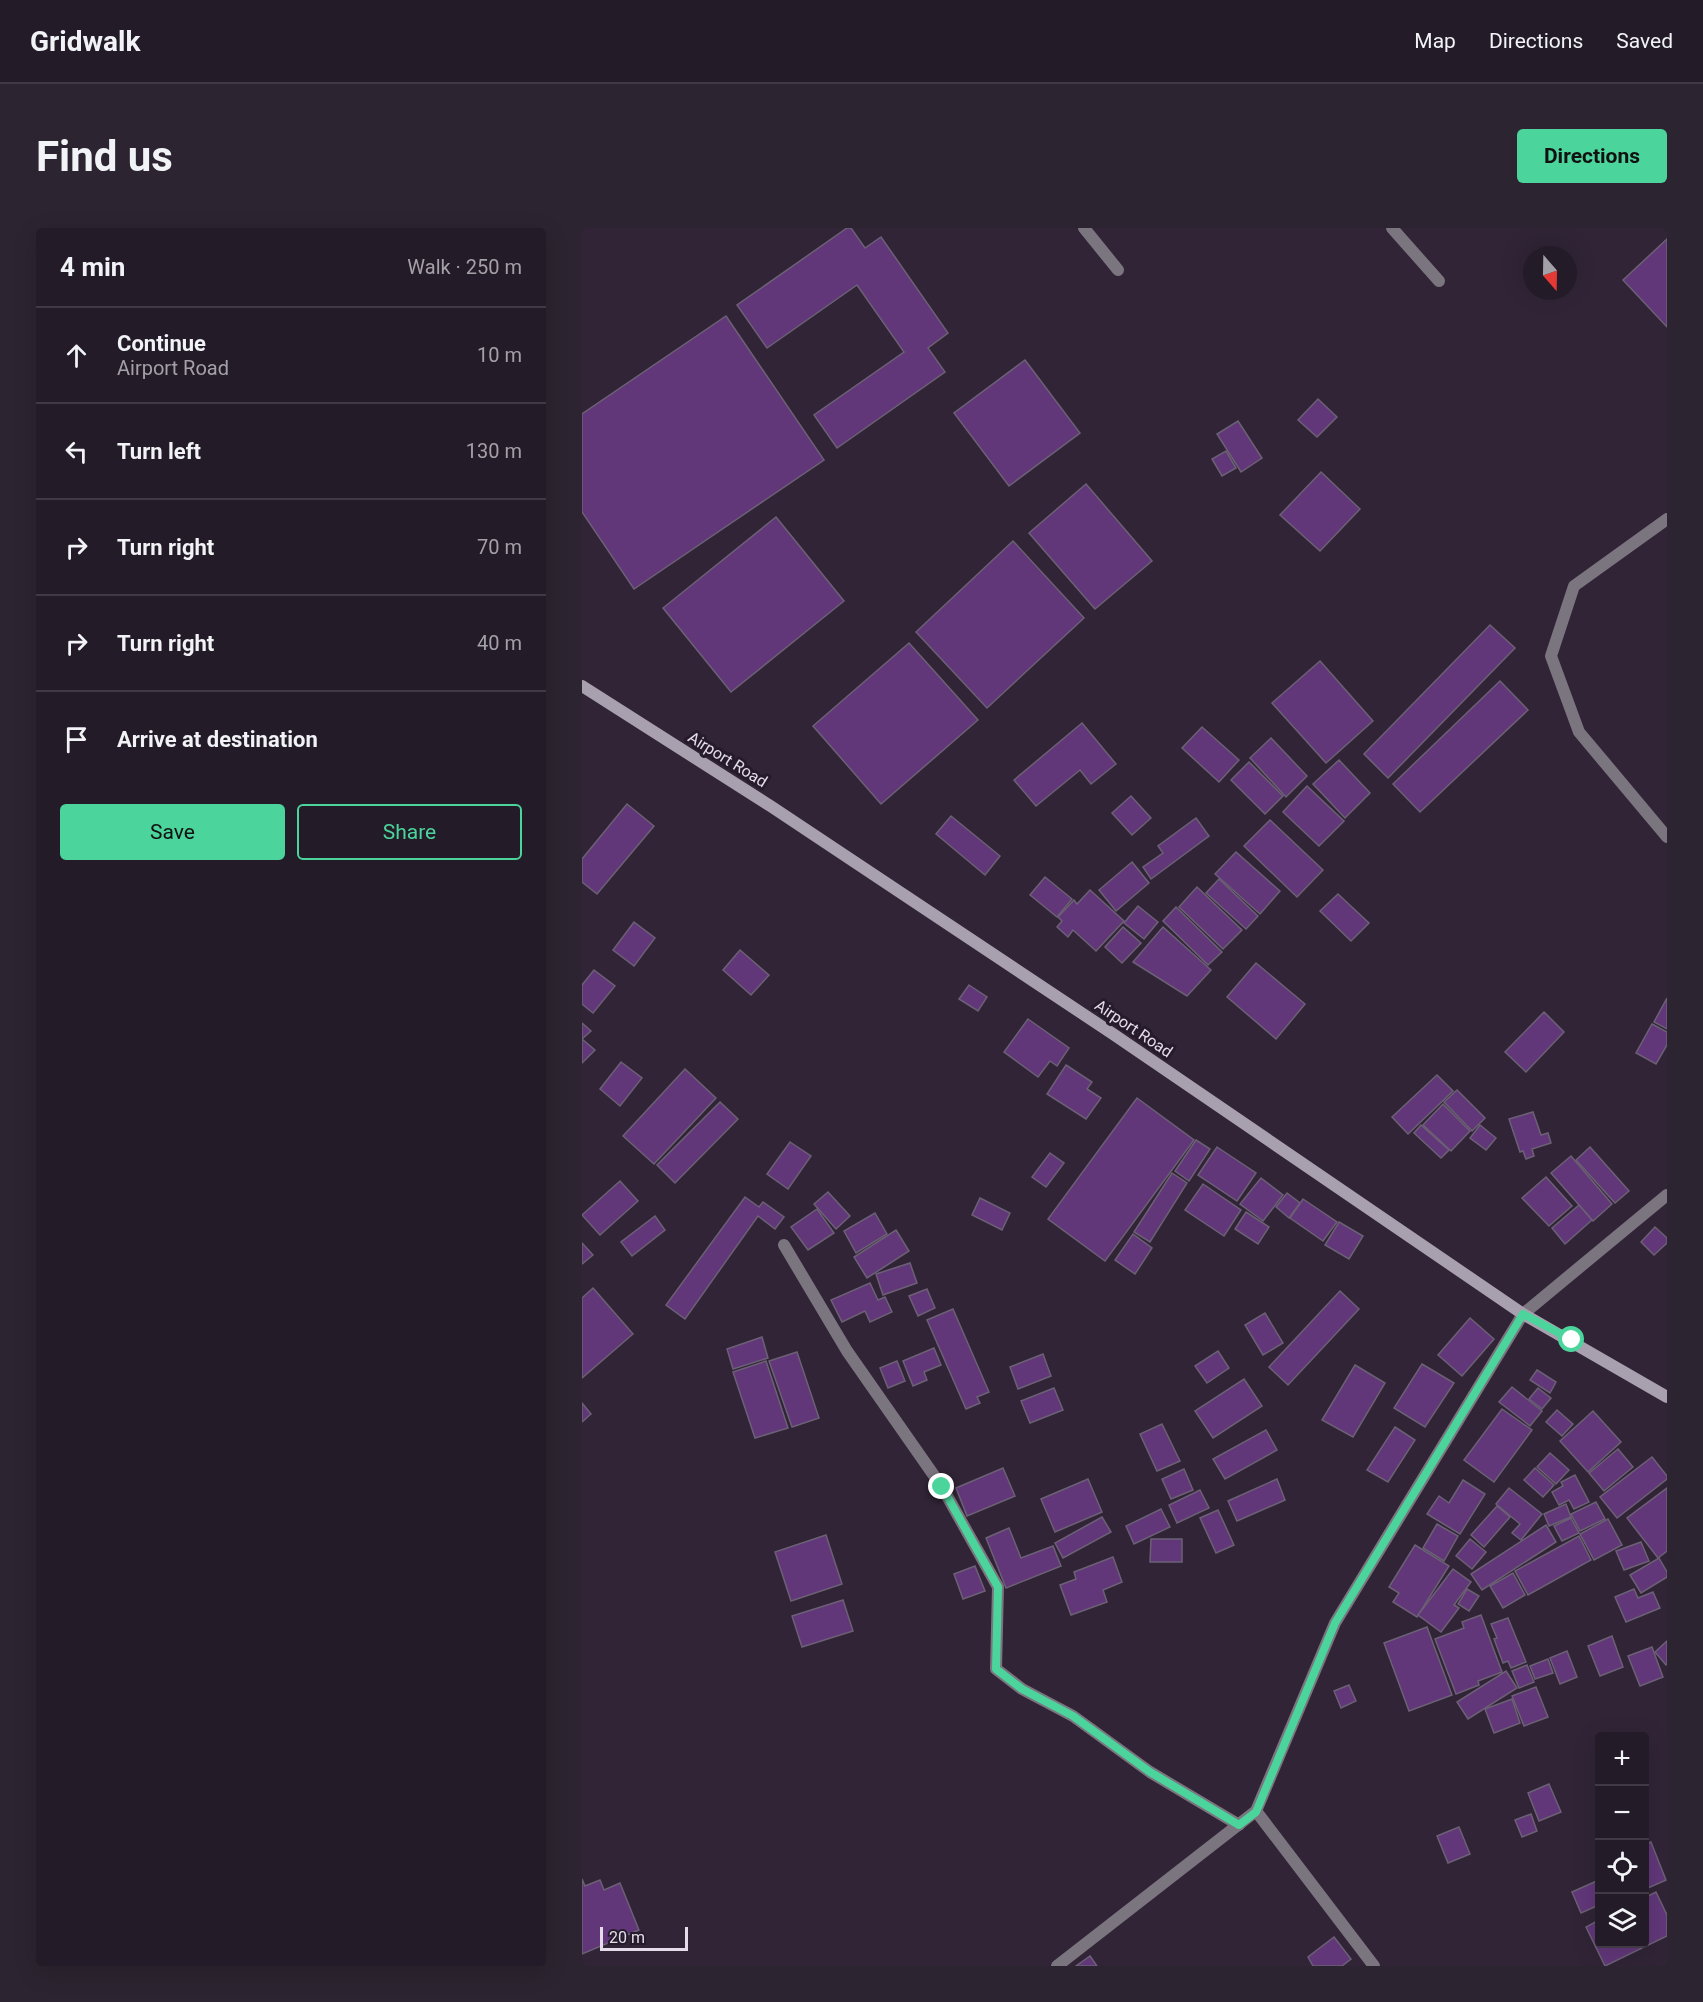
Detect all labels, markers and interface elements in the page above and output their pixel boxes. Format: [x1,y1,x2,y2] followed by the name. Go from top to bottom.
[30,25,140,58] text: Gridwalk
[1414,29,1456,53] text: Map
[1489,29,1583,53] text: Directions
[1616,29,1673,53] text: Saved
[1517,129,1667,183] button: Directions
[36,132,173,181] text: Find us
[1523,246,1577,300] north arrow
[60,252,125,282] text: 4 min
[407,255,522,279] text: Walk · 250 m
[117,331,206,356] text: Continue
[60,339,93,372] icon: ahead
[477,343,522,367] text: 10 m
[117,356,229,380] text: Airport Road
[60,435,93,468] icon: left
[117,439,201,464] text: Turn left
[466,439,522,463] text: 130 m
[60,531,93,564] icon: right
[117,535,214,560] text: Turn right
[477,535,522,559] text: 70 m
[60,627,93,660] icon: right
[117,631,214,656] text: Turn right
[477,631,522,655] text: 40 m
[60,723,93,756] icon: arrive
[117,727,318,752] text: Arrive at destination
[685,728,771,791] street label: Airport Road
[60,804,285,860] button: Save
[297,804,522,860] button: Share
[1091,995,1176,1061] street label: Airport Road
[1558,1326,1584,1352] route start
[928,1473,954,1499] route end
[1595,1732,1649,1948] map controls
[1595,1732,1649,1786] button: +
[1595,1786,1649,1840] button: −
[1595,1840,1649,1894] button: locate
[1595,1894,1649,1948] button: layers
[600,1924,688,1952] scale bar
[609,1928,645,1947] text: 20 m

